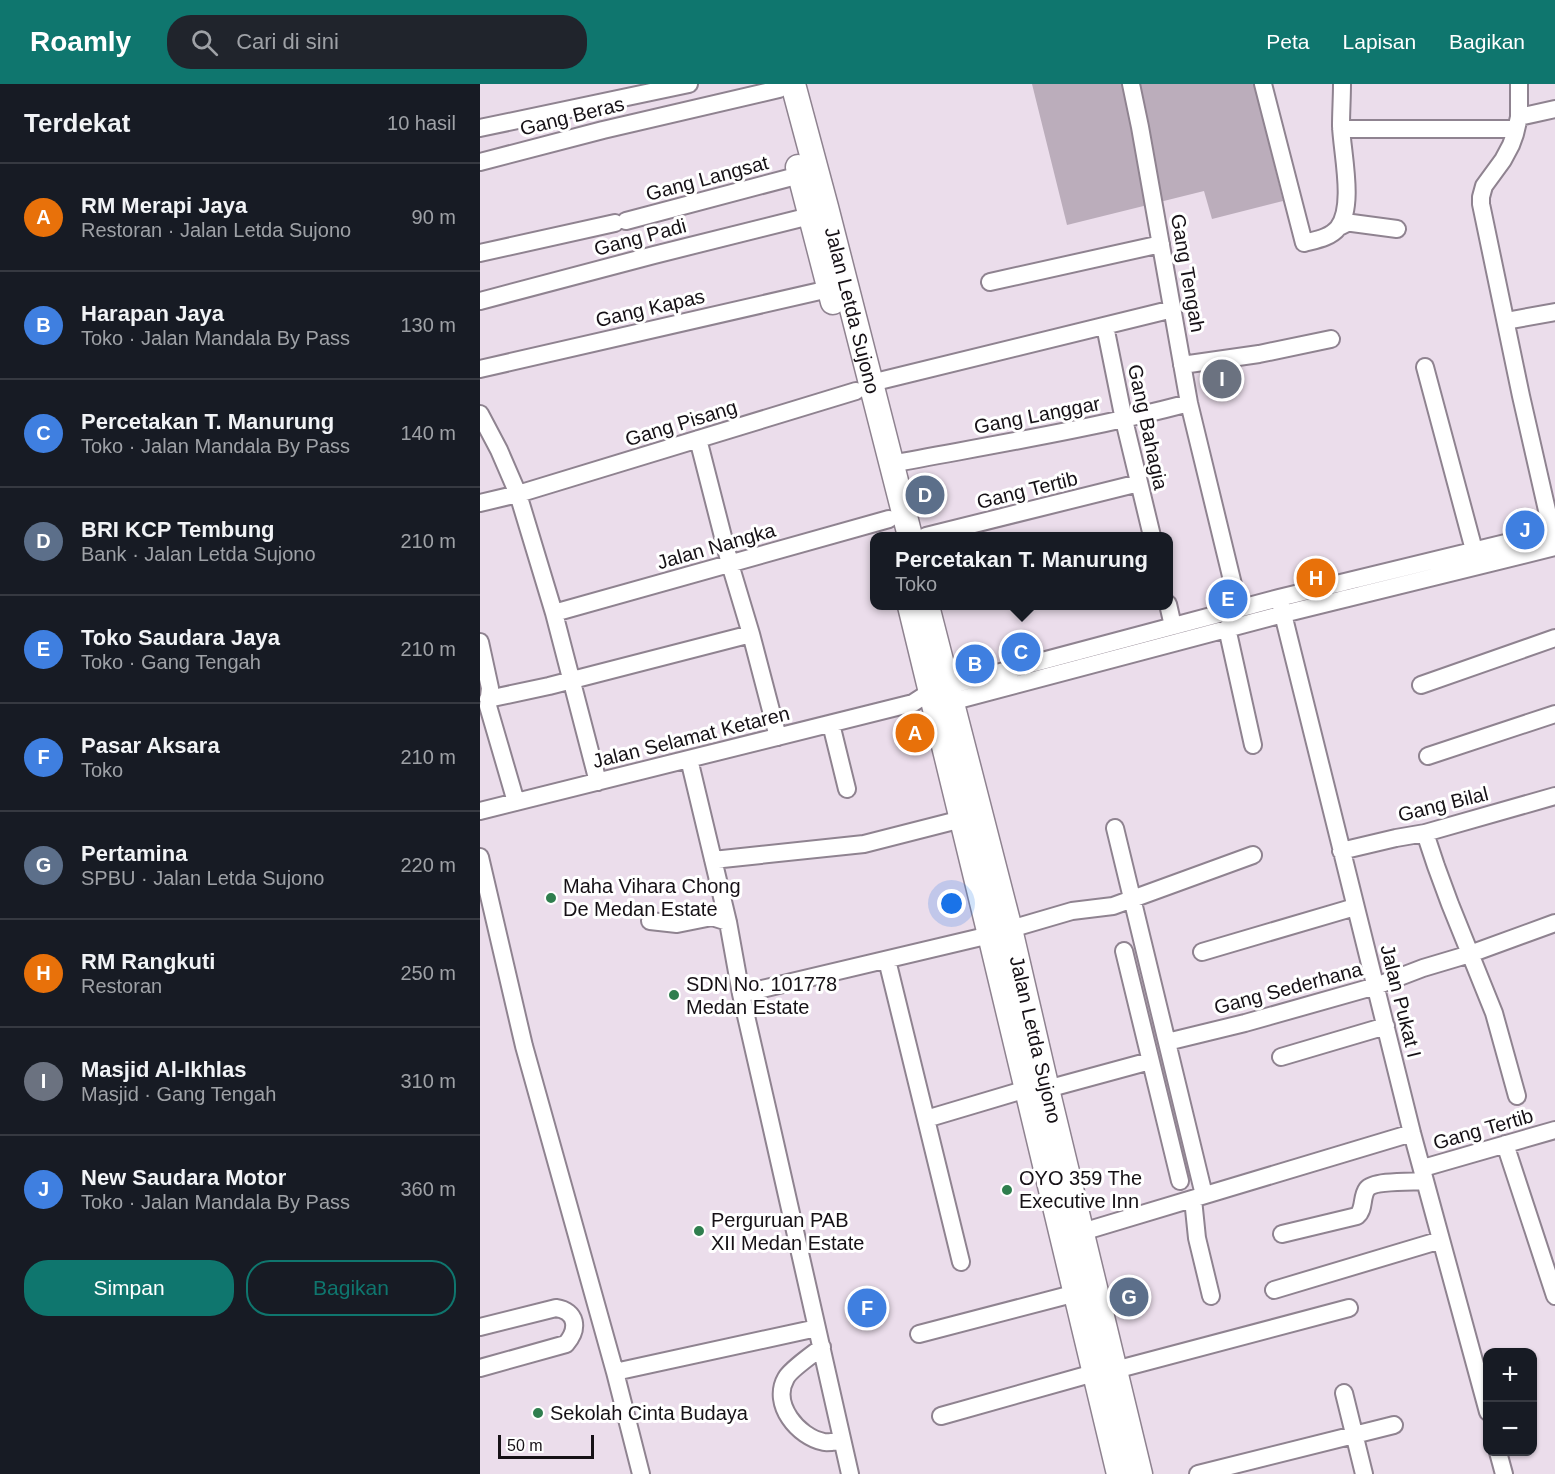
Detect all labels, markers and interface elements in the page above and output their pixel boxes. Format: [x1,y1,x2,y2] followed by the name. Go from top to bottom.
[167,15,587,69] search box
[30,26,131,57] text: Roamly
[188,26,221,59] icon: search
[236,29,339,54] text: Cari di sini
[1266,30,1310,53] text: Peta
[1343,30,1416,53] text: Lapisan
[1449,30,1525,53] text: Bagikan
[518,92,626,140] street label: Gang Beras
[24,108,130,138] text: Terdekat
[387,112,456,134] text: 10 hasil
[643,151,771,205] street label: Gang Langsat
[81,193,247,218] text: RM Merapi Jaya
[36,206,51,228] text: A
[412,206,456,228] text: 90 m
[1167,212,1209,334] street label: Gang Tengah
[592,214,688,260] street label: Gang Padi
[81,219,351,241] text: Restoran · Jalan Letda Sujono
[821,225,884,396] street label: Jalan Letda Sujono
[593,285,707,331] street label: Gang Kapas
[81,301,224,326] text: Harapan Jaya
[36,314,51,336] text: B
[400,314,456,336] text: 130 m
[81,327,350,349] text: Toko · Jalan Mandala By Pass
[1202,356,1242,402] pin: I
[1124,362,1172,493] street label: Gang Bahagia
[972,392,1102,438] street label: Gang Langgar
[622,396,740,450] street label: Gang Pisang
[81,409,334,434] text: Percetakan T. Manurung
[36,422,51,444] text: C
[400,422,456,444] text: 140 m
[81,435,350,457] text: Toko · Jalan Mandala By Pass
[974,467,1080,513] street label: Gang Tertib
[906,472,944,518] pin: D
[1506,508,1544,552] pin: J
[81,517,275,542] text: BRI KCP Tembung
[654,518,779,573] street label: Jalan Nangka
[36,530,51,552] text: D
[400,530,456,552] text: 210 m
[870,532,1173,610] popup
[81,543,316,565] text: Bank · Jalan Letda Sujono
[895,547,1148,572] text: Percetakan T. Manurung
[1296,556,1336,600] pin: H
[895,573,937,595] text: Toko
[1208,576,1248,622] pin: E
[81,625,280,650] text: Toko Saudara Jaya
[1002,630,1040,674] pin: C
[37,638,50,660] text: E
[400,638,456,660] text: 210 m
[956,642,994,686] pin: B
[81,651,261,673] text: Toko · Gang Tengah
[590,702,792,772] street label: Jalan Selamat Ketaren
[896,710,934,756] pin: A
[81,733,220,758] text: Pasar Aksara
[37,746,50,768] text: F
[400,746,456,768] text: 210 m
[81,759,123,781] text: Toko
[1396,782,1490,826] street label: Gang Bilal
[81,841,187,866] text: Pertamina
[36,854,51,876] text: G
[400,854,456,876] text: 220 m
[81,867,325,889] text: SPBU · Jalan Letda Sujono
[563,875,741,920] place label: Maha Vihara Chong De Medan Estate
[937,889,966,918] your location
[544,891,558,905] marker: Maha Vihara Chong De Medan Estate
[1376,942,1426,1060] street label: Jalan Pukat I
[81,949,215,974] text: RM Rangkuti
[1006,954,1066,1126] street label: Jalan Letda Sujono
[1212,957,1365,1018] street label: Gang Sederhana
[36,962,51,984] text: H
[400,962,456,984] text: 250 m
[686,973,837,1018] place label: SDN No. 101778 Medan Estate
[81,975,162,997] text: Restoran
[667,988,681,1002] marker: SDN No. 101778 Medan Estate
[81,1057,246,1082] text: Masjid Al-Ikhlas
[41,1070,46,1092] text: I
[400,1070,456,1092] text: 310 m
[81,1083,276,1105] text: Masjid · Gang Tengah
[1430,1104,1536,1154] street label: Gang Tertib
[81,1165,286,1190] text: New Saudara Motor
[1019,1167,1142,1212] place label: OYO 359 The Executive Inn
[38,1178,49,1200] text: J
[400,1178,456,1200] text: 360 m
[1000,1183,1014,1197] marker: OYO 359 The Executive Inn
[81,1191,350,1213] text: Toko · Jalan Mandala By Pass
[711,1209,864,1254] place label: Perguruan PAB XII Medan Estate
[692,1224,706,1238] marker: Perguruan PAB XII Medan Estate
[24,1260,234,1316] button: Simpan
[246,1260,456,1316] button: Bagikan
[1110,1274,1148,1320] pin: G
[848,1286,886,1330] pin: F
[1483,1348,1537,1456] map controls
[1483,1348,1537,1402] button: +
[550,1402,749,1424] place label: Sekolah Cinta Budaya
[1483,1402,1537,1456] button: −
[531,1406,545,1420] marker: Sekolah Cinta Budaya
[498,1432,594,1460] scale bar
[507,1437,543,1454] text: 50 m

